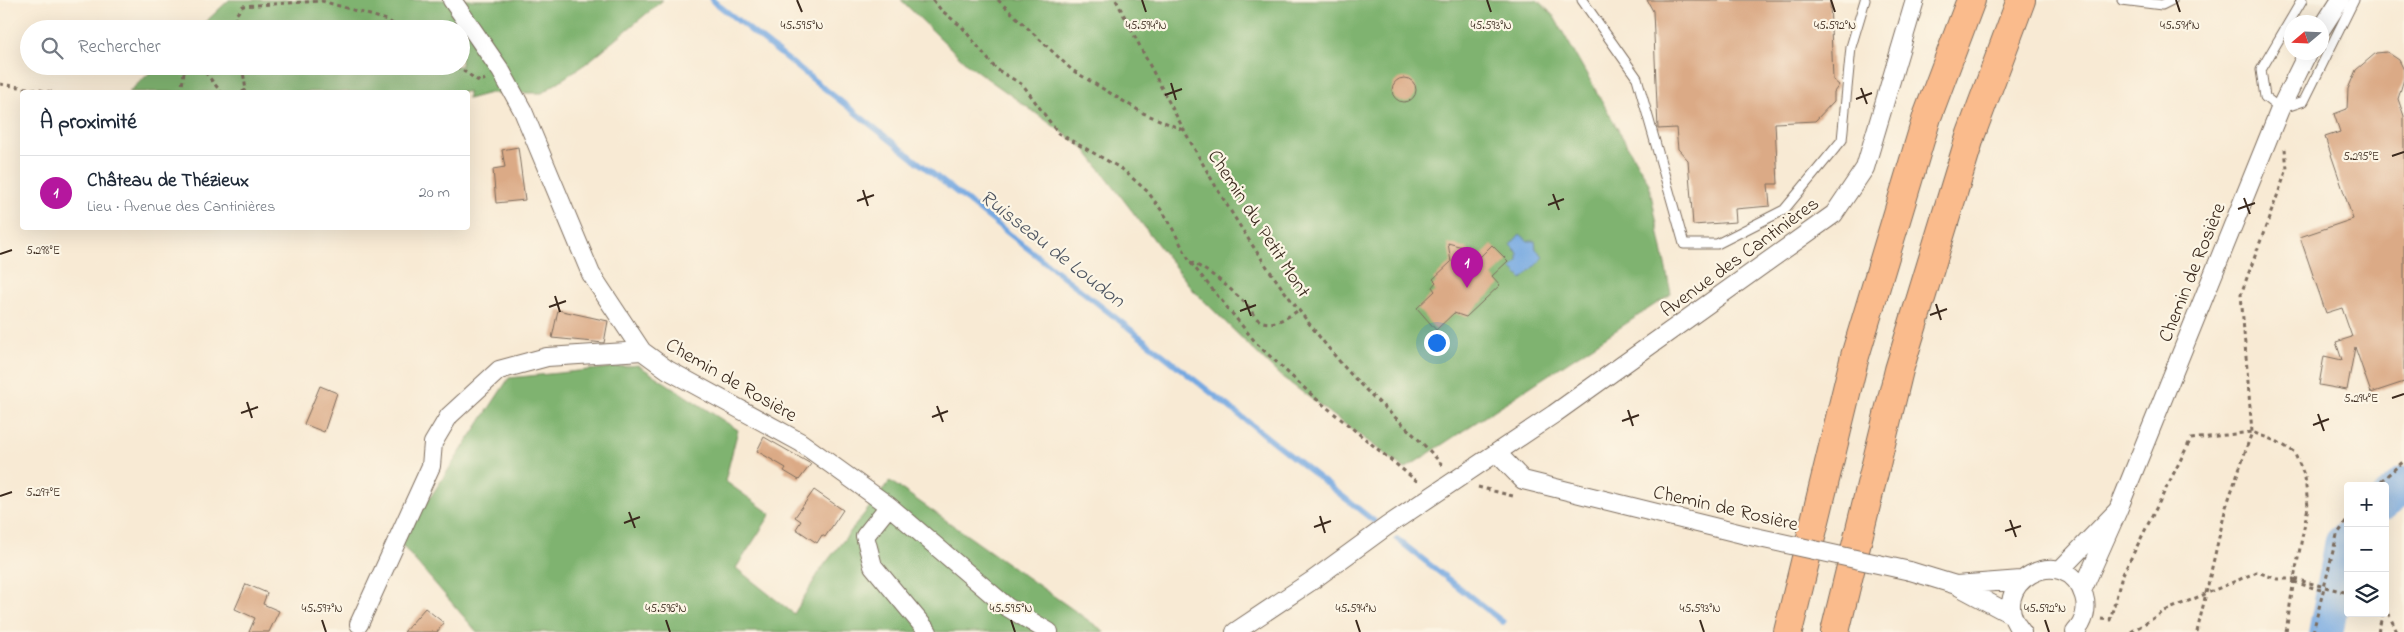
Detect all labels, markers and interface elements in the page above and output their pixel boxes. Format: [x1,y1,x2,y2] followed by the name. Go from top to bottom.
[2284,15,2329,60] north arrow
[781,17,823,35] text: 45.595°N
[1126,17,1167,35] text: 45.594°N
[1470,17,1512,35] text: 45.593°N
[1814,17,1856,35] text: 45.592°N
[2160,17,2200,35] text: 45.591°N
[20,20,470,75] search box
[38,34,66,62] icon: search
[78,34,161,61] text: Rechercher
[40,108,137,138] text: À proximité
[1199,145,1317,304] street label: Chemin du Petit Mont
[2343,148,2379,166] text: 5.295°E
[87,168,249,195] text: Château de Thézieux
[53,181,59,205] text: 1
[419,181,450,205] text: 20 m
[973,183,1131,316] water label: Ruisseau de Loudon
[1655,190,1826,326] street label: Avenue des Cantinières
[87,195,275,219] text: Lieu · Avenue des Cantinières
[2152,199,2234,347] street label: Chemin de Rosière
[26,242,60,260] text: 5.298°E
[1451,247,1483,288] pin: 1
[1424,330,1450,356] your location
[659,332,802,431] street label: Chemin de Rosière
[2344,390,2378,408] text: 5.294°E
[1650,479,1801,540] street label: Chemin de Rosière
[2344,482,2389,617] map controls
[2344,482,2389,527] button: +
[26,484,60,502] text: 5.297°E
[2344,527,2389,572] button: −
[2344,572,2389,617] button: layers
[302,600,343,618] text: 45.597°N
[645,600,687,618] text: 45.596°N
[990,600,1032,618] text: 45.595°N
[1336,600,1377,618] text: 45.594°N
[1679,600,1721,618] text: 45.593°N
[2024,600,2066,618] text: 45.592°N

